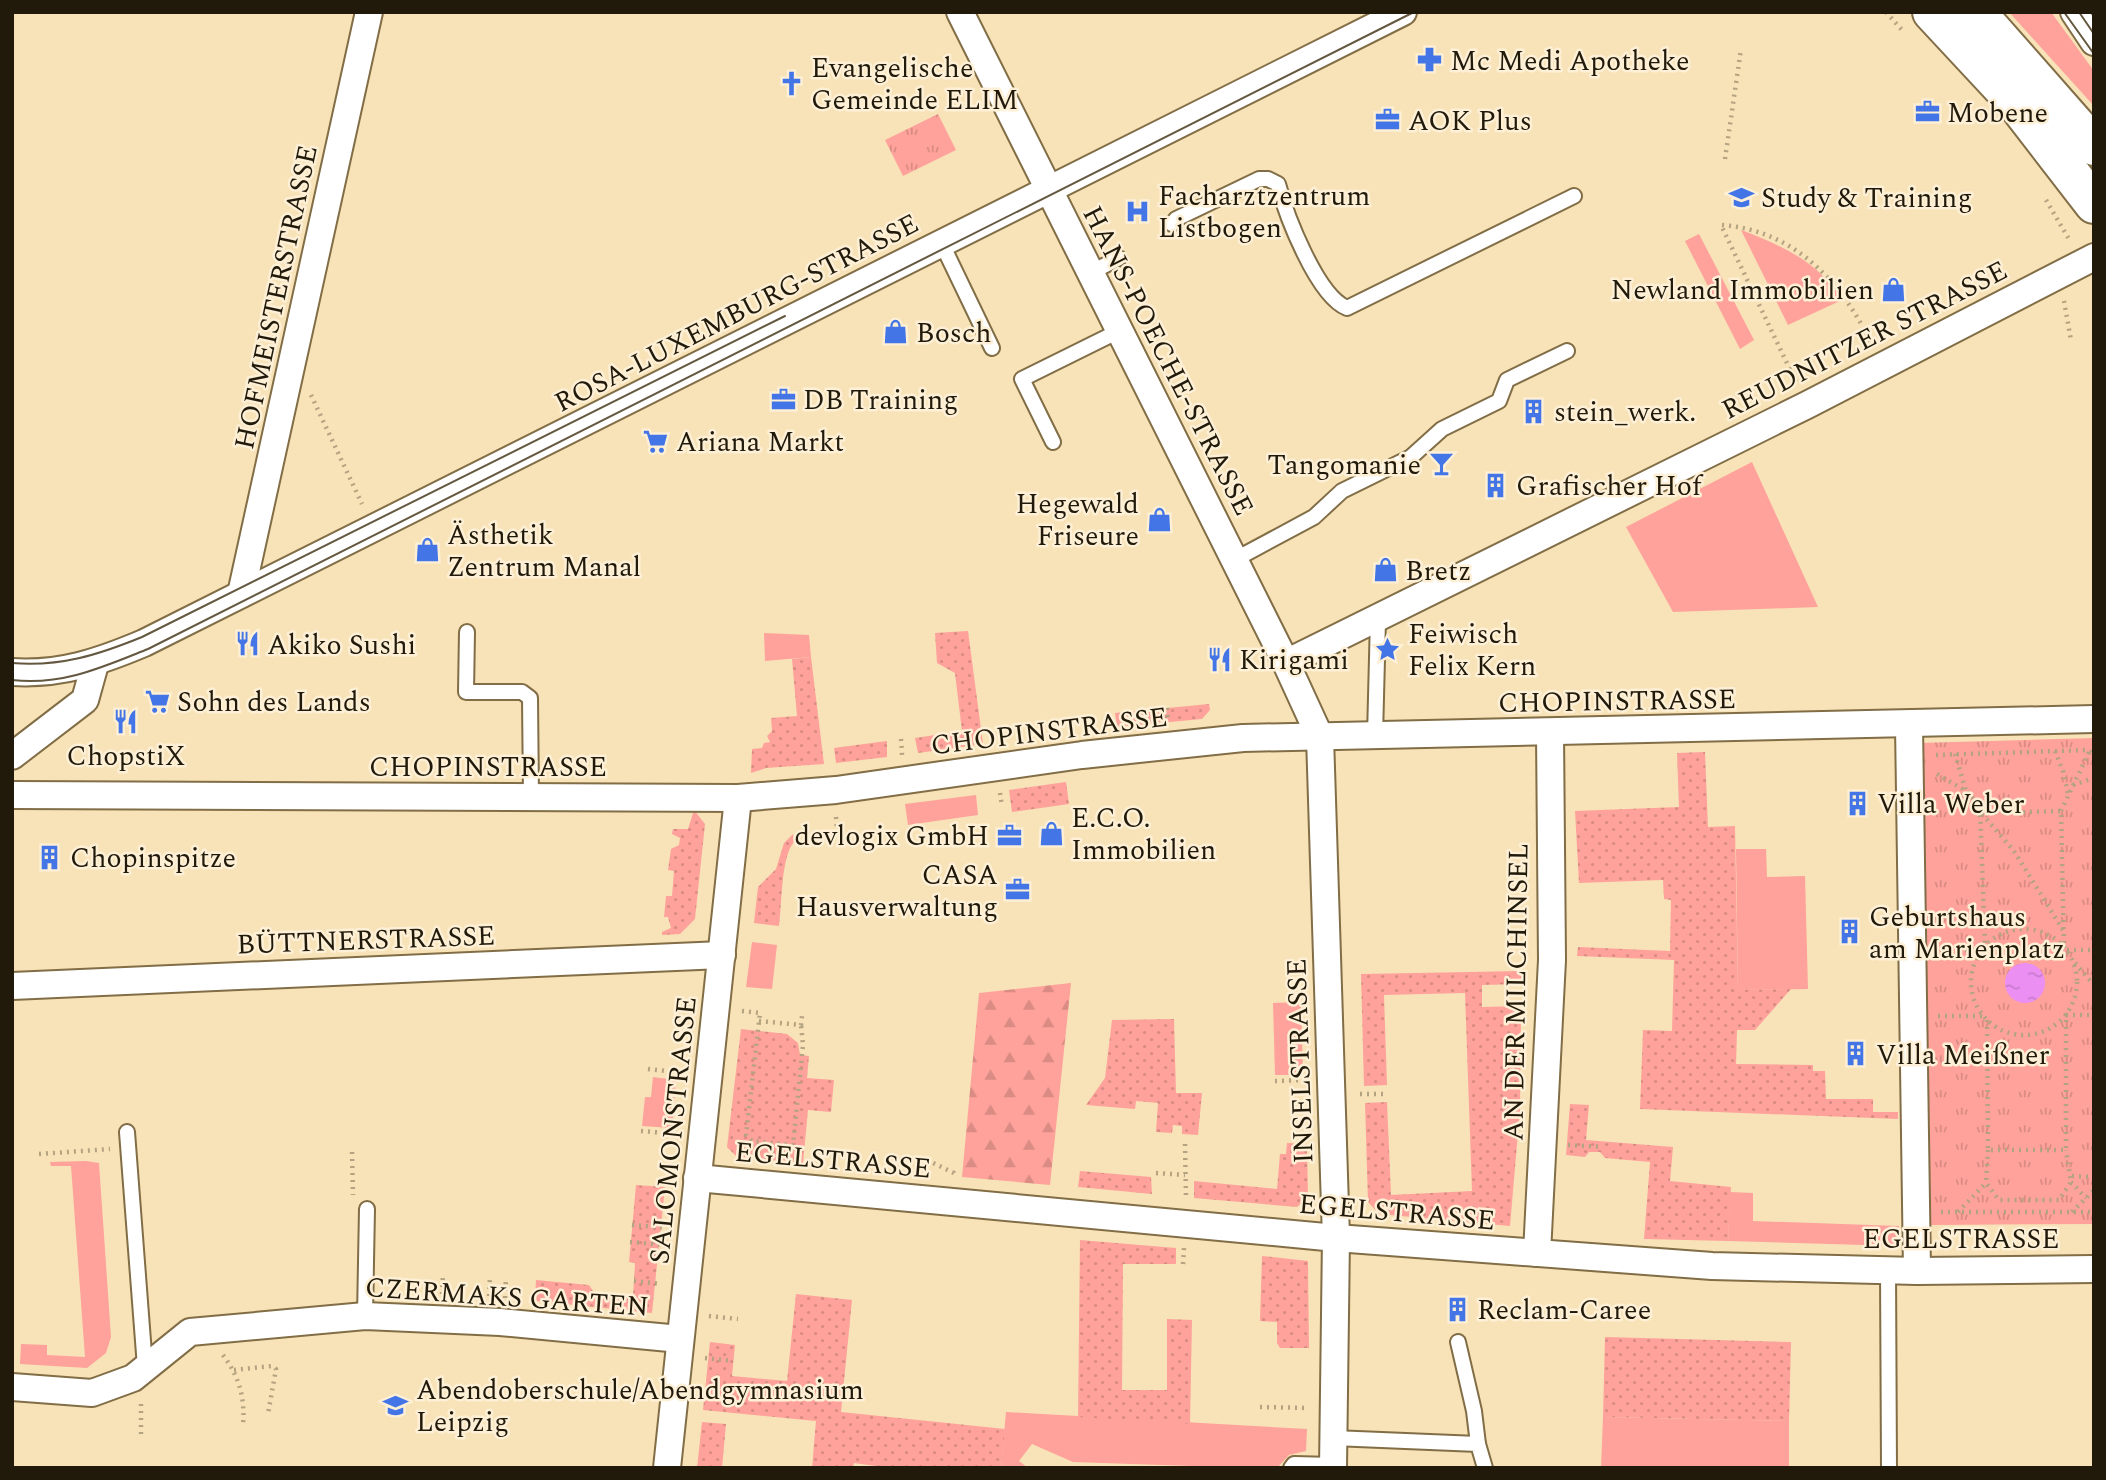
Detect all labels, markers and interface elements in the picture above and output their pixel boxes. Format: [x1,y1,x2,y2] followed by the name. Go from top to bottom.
[1450,40,1690,83] place label: Mc Medi Apotheke
[1416,46,1444,74] pharmacy icon: Mc Medi Apotheke
[811,47,1018,122] place label: Evangelische Gemeinde ELIM
[777,69,805,97] church icon: Evangelische Gemeinde ELIM
[1947,92,2048,135] place label: Mobene
[1913,98,1941,126] office icon: Mobene
[1408,100,1532,143] place label: AOK Plus
[1374,106,1402,134] office icon: AOK Plus
[223,141,330,454] street label: HOFMEISTERSTRASSE
[1158,175,1370,250] place label: Facharztzentrum Listbogen
[1761,177,1973,220] place label: Study & Training
[1727,183,1755,211] school or university icon: Study & Training
[1124,197,1152,225] hospital icon: Facharztzentrum Listbogen
[1071,198,1265,523] street label: HANS-POECHE-STRASSE
[547,202,926,424] street label: ROSA-LUXEMBURG-STRASSE
[1714,249,2015,431] street label: REUDNITZER STRASSE
[1611,269,1874,312] place label: Newland Immobilien
[1880,275,1908,303] shop icon: Newland Immobilien
[916,312,992,355] place label: Bosch
[882,318,910,346] shop icon: Bosch
[803,379,958,422] place label: DB Training
[769,385,797,413] office icon: DB Training
[1554,391,1696,434] place label: stein_werk.
[1520,397,1548,425] building icon: stein_werk.
[676,421,844,464] place label: Ariana Markt
[642,427,670,455] supermarket icon: Ariana Markt
[1267,444,1421,487] place label: Tangomanie
[1427,450,1455,478] bar icon: Tangomanie
[1516,465,1704,508] place label: Grafischer Hof
[1482,471,1510,499] building icon: Grafischer Hof
[1016,483,1139,558] place label: Hegewald Friseure
[1145,505,1173,533] shop icon: Hegewald Friseure
[447,514,641,589] place label: Ästhetik Zentrum Manal
[413,536,441,564] shop icon: Ästhetik Zentrum Manal
[1405,550,1472,593] place label: Bretz
[1371,556,1399,584] shop icon: Bretz
[1408,613,1536,688] place label: Feiwisch Felix Kern
[267,624,416,667] place label: Akiko Sushi
[233,630,261,658] restaurant icon: Akiko Sushi
[1374,635,1402,663] place icon: Feiwisch Felix Kern
[1239,639,1349,682] place label: Kirigami
[1205,645,1233,673] restaurant icon: Kirigami
[1498,678,1736,725] street label: CHOPINSTRASSE
[177,681,371,724] place label: Sohn des Lands
[143,687,171,715] supermarket icon: Sohn des Lands
[928,696,1170,767] street label: CHOPINSTRASSE
[112,707,140,735] restaurant icon: ChopstiX
[67,735,185,778] place label: ChopstiX
[369,746,607,789] street label: CHOPINSTRASSE
[1877,783,2025,826] place label: Villa Weber
[1843,789,1871,817] building icon: Villa Weber
[1071,797,1216,872] place label: E.C.O. Immobilien
[794,815,989,858] place label: devlogix GmbH
[1037,819,1065,847] shop icon: E.C.O. Immobilien
[995,821,1023,849] office icon: devlogix GmbH
[70,837,236,880] place label: Chopinspitze
[1492,842,1541,1142] street label: AN DER MILCHINSEL
[36,843,64,871] building icon: Chopinspitze
[796,854,998,929] place label: CASA Hausverwaltung
[1004,876,1032,904] office icon: CASA Hausverwaltung
[1869,896,2065,971] place label: Geburtshaus am Marienplatz
[236,914,496,966] street label: BÜTTNERSTRASSE
[1835,918,1863,946] building icon: Geburtshaus am Marienplatz
[1275,958,1326,1164] street label: INSELSTRASSE
[638,994,709,1266] street label: SALOMONSTRASSE
[1876,1034,2050,1077] place label: Villa Meißner
[1842,1040,1870,1068] building icon: Villa Meißner
[733,1130,933,1190] street label: EGELSTRASSE
[1297,1182,1497,1242] street label: EGELSTRASSE
[1863,1218,2059,1261] street label: EGELSTRASSE
[364,1266,650,1329] street label: CZERMAKS GARTEN
[1477,1289,1651,1332] place label: Reclam-Caree
[1443,1295,1471,1323] building icon: Reclam-Caree
[416,1369,864,1444] place label: Abendoberschule/Abendgymnasium Leipzig
[382,1391,410,1419] school or university icon: Abendoberschule/Abendgymnasium Leipzig

